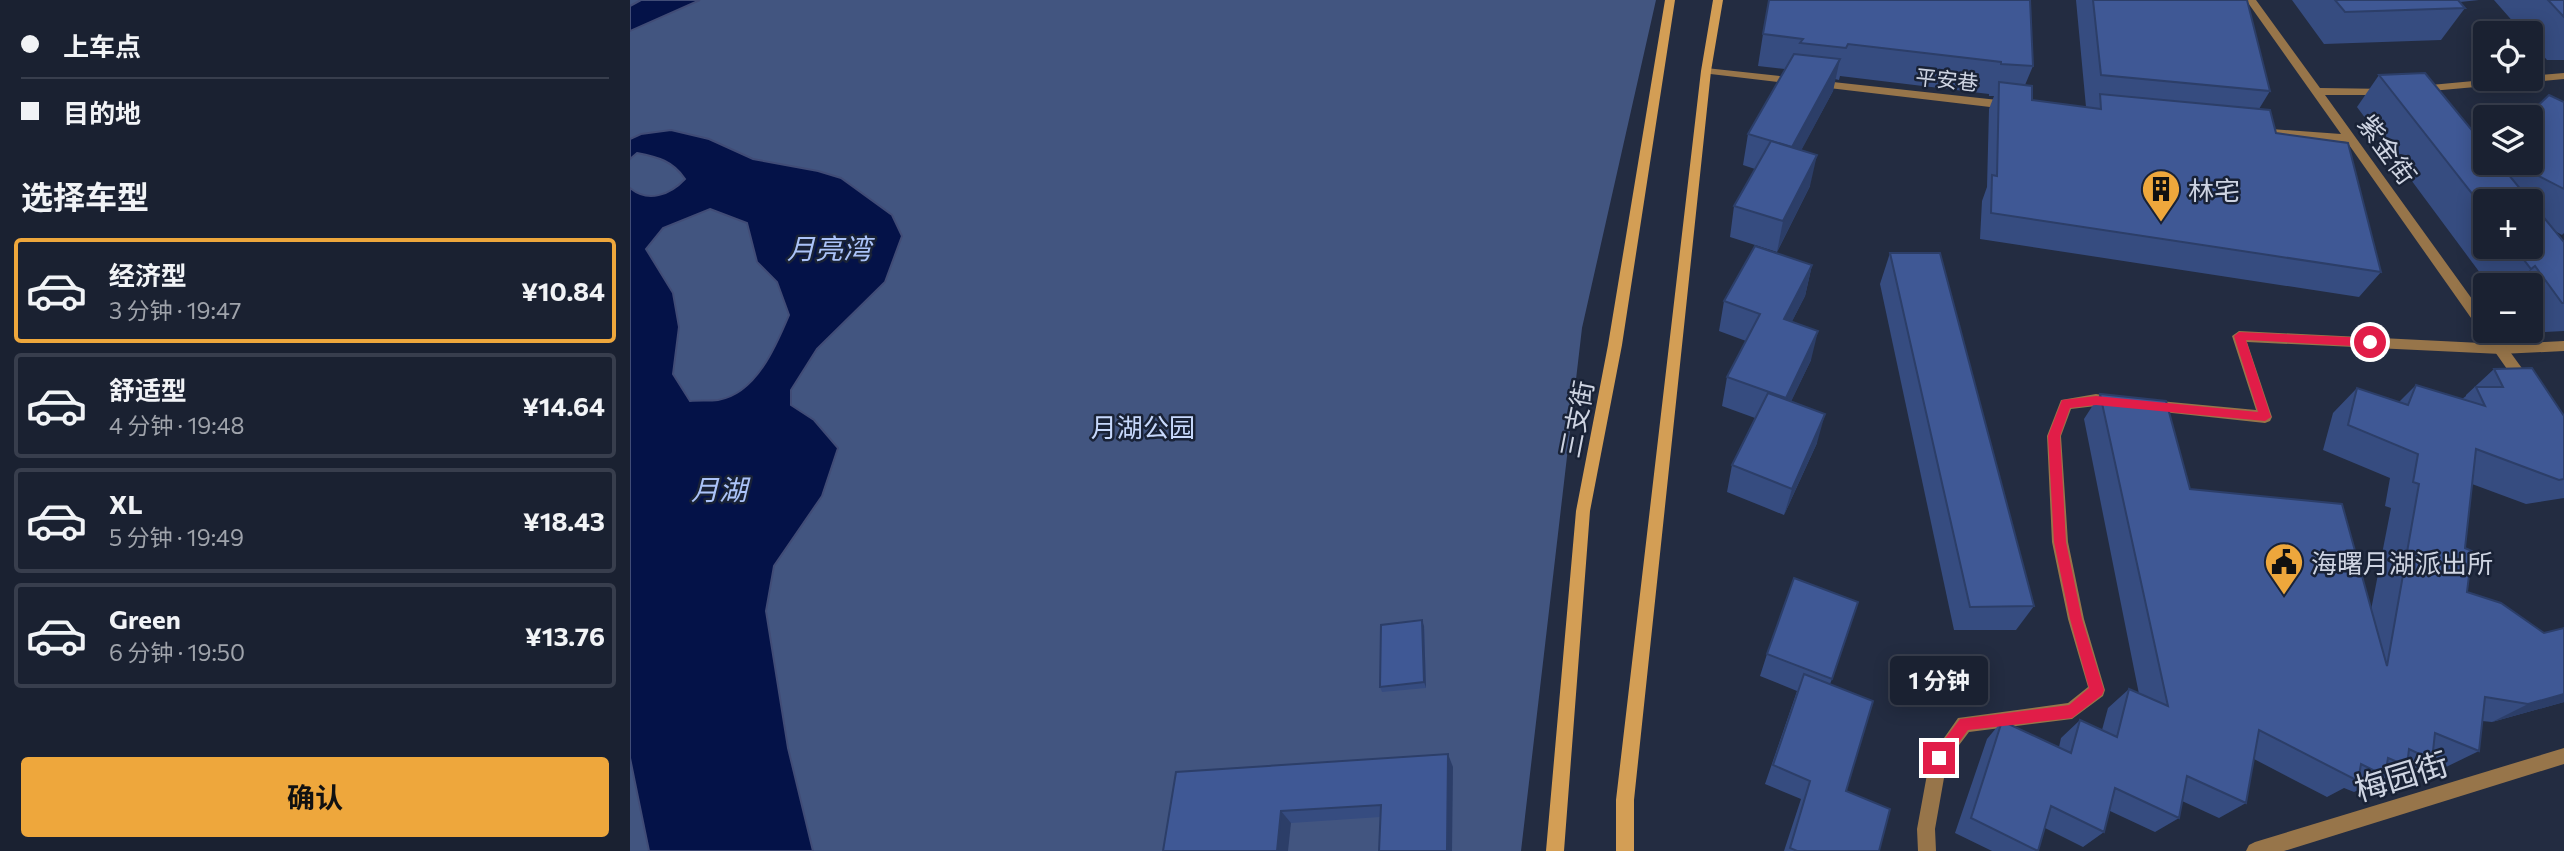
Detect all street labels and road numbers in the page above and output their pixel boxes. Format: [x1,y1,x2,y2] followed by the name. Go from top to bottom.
[1914,63,1980,95] street label: 平安巷
[2353,108,2423,190] street label: 紫金街
[1553,378,1599,460] street label: 三支街
[2349,742,2453,808] street label: 梅园街

